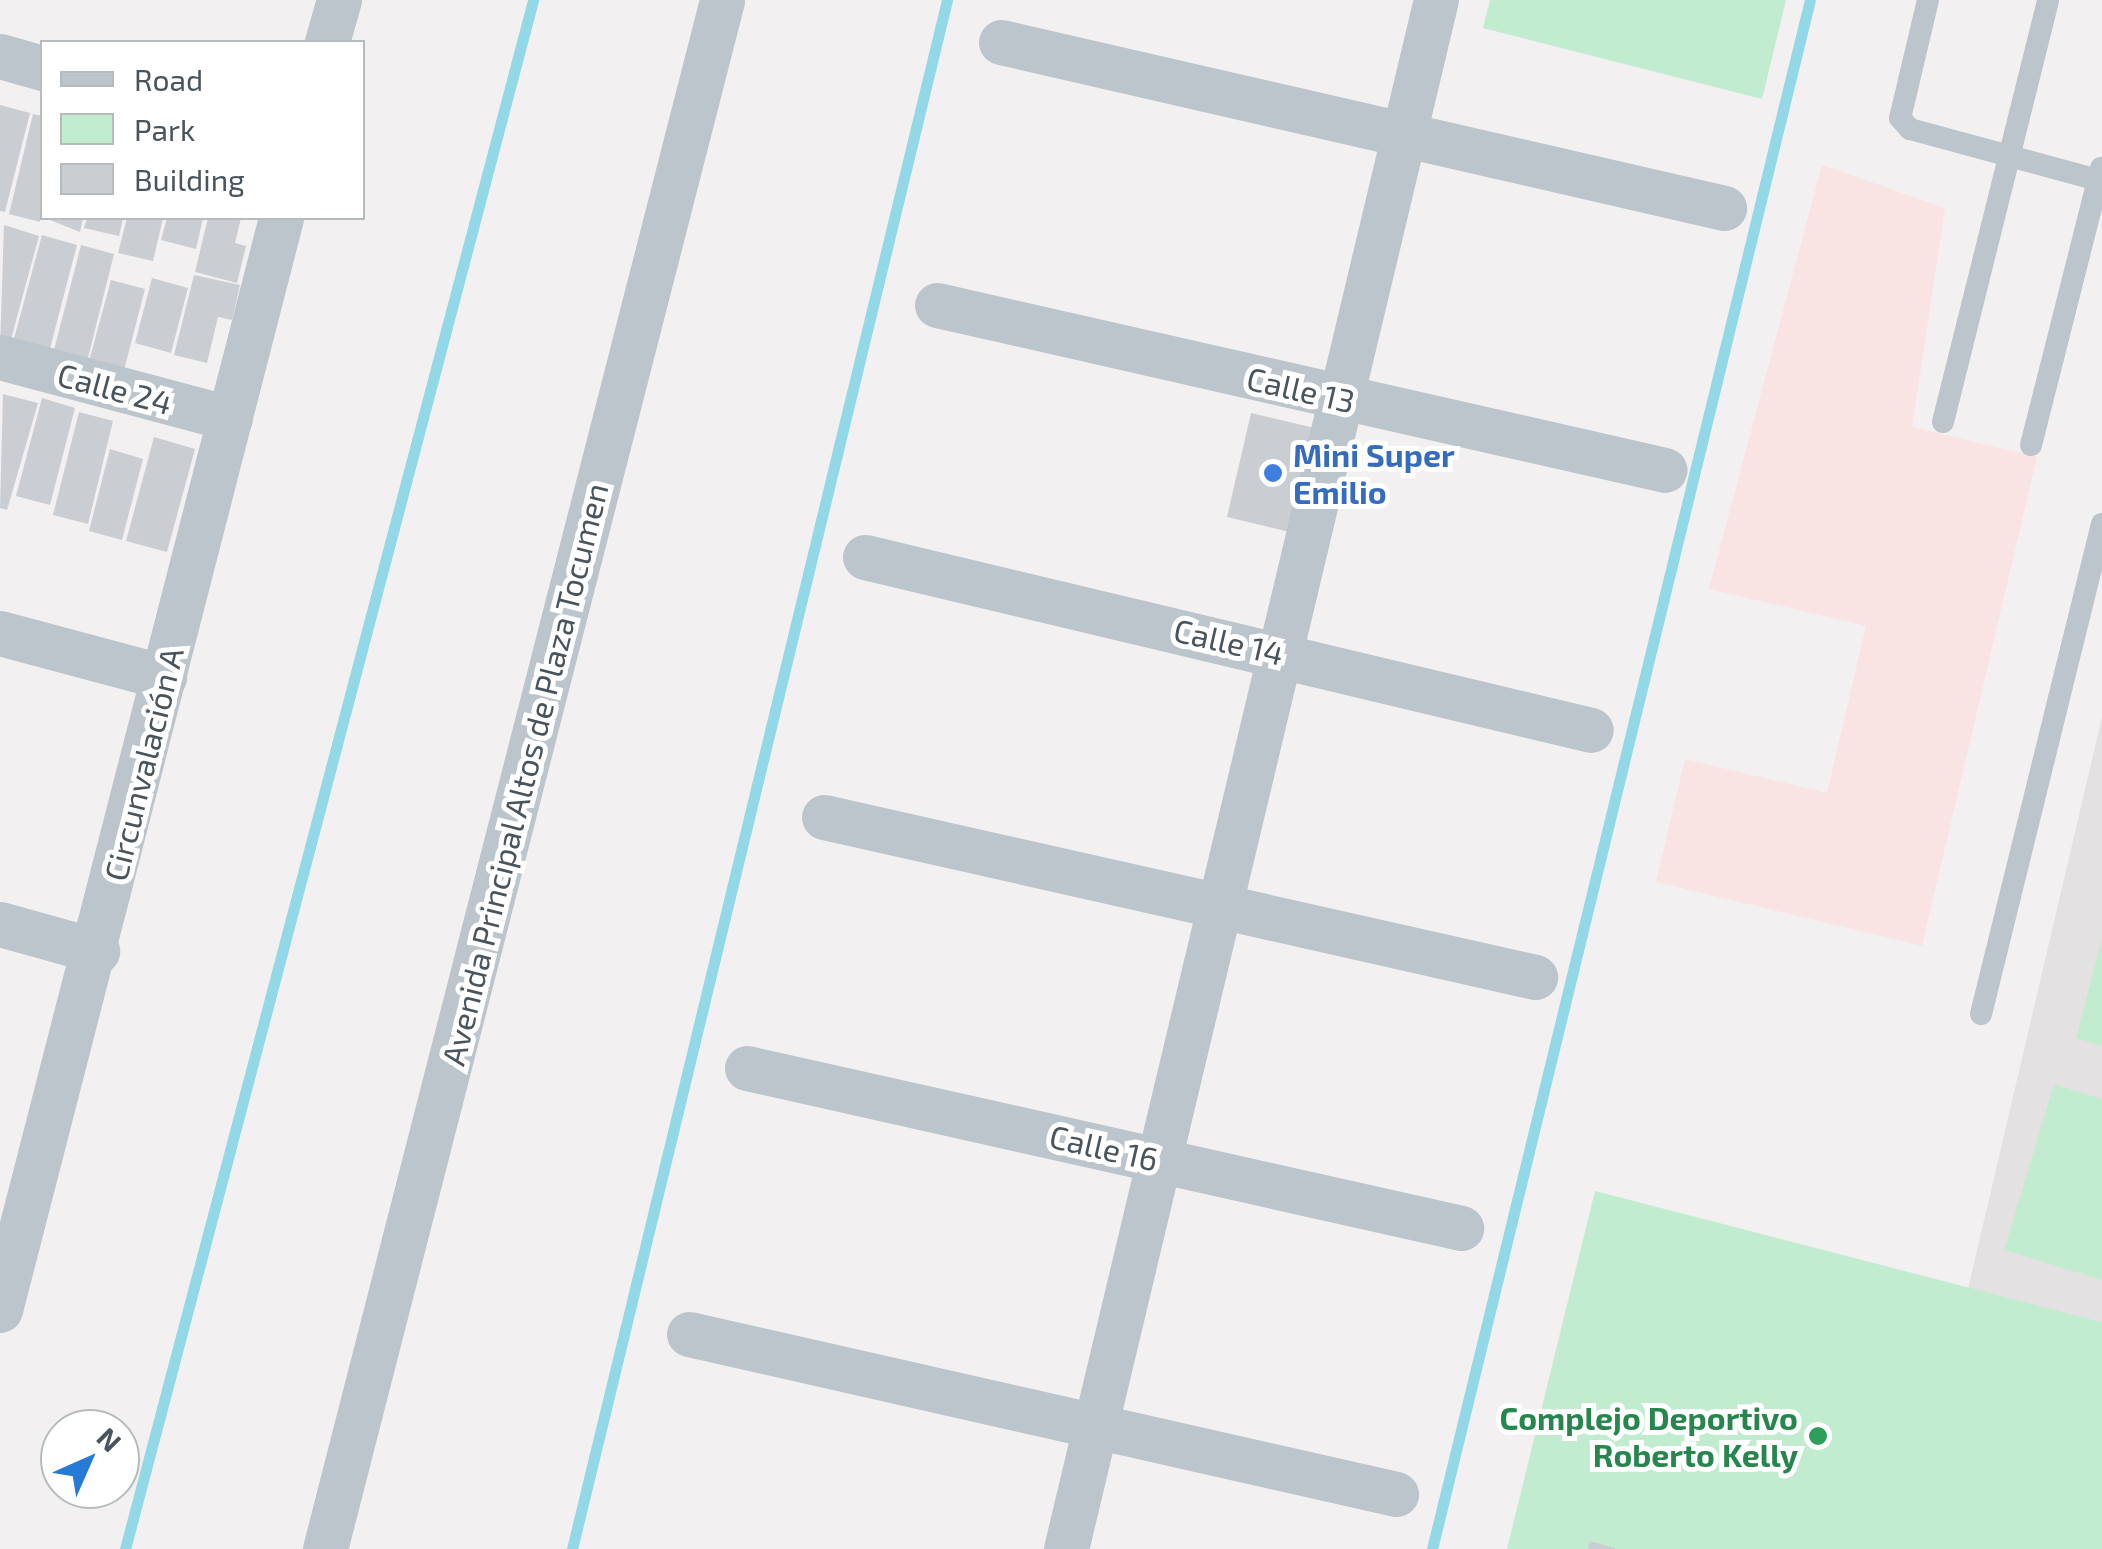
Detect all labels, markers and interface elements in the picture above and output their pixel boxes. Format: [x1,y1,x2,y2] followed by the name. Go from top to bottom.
[40,40,365,220] legend
[134,61,203,97] text: Road
[134,111,195,147] text: Park
[134,161,245,197] text: Building
[54,354,176,422] street label: Calle 24
[1243,358,1359,420] street label: Calle 13
[1293,436,1455,511] place label: Mini Super Emilio
[1262,462,1284,484] marker: Mini Super Emilio
[433,478,615,1070] street label: Avenida Principal Altos de Plaza Tocumen
[1170,610,1288,672] street label: Calle 14
[95,643,191,885] street label: Circunvalación A
[1046,1116,1162,1178] street label: Calle 16
[1499,1399,1798,1474] place label: Complejo Deportivo Roberto Kelly
[40,1409,140,1509] north arrow
[91,1420,129,1458] text: N
[1807,1425,1829,1447] marker: Complejo Deportivo Roberto Kelly

